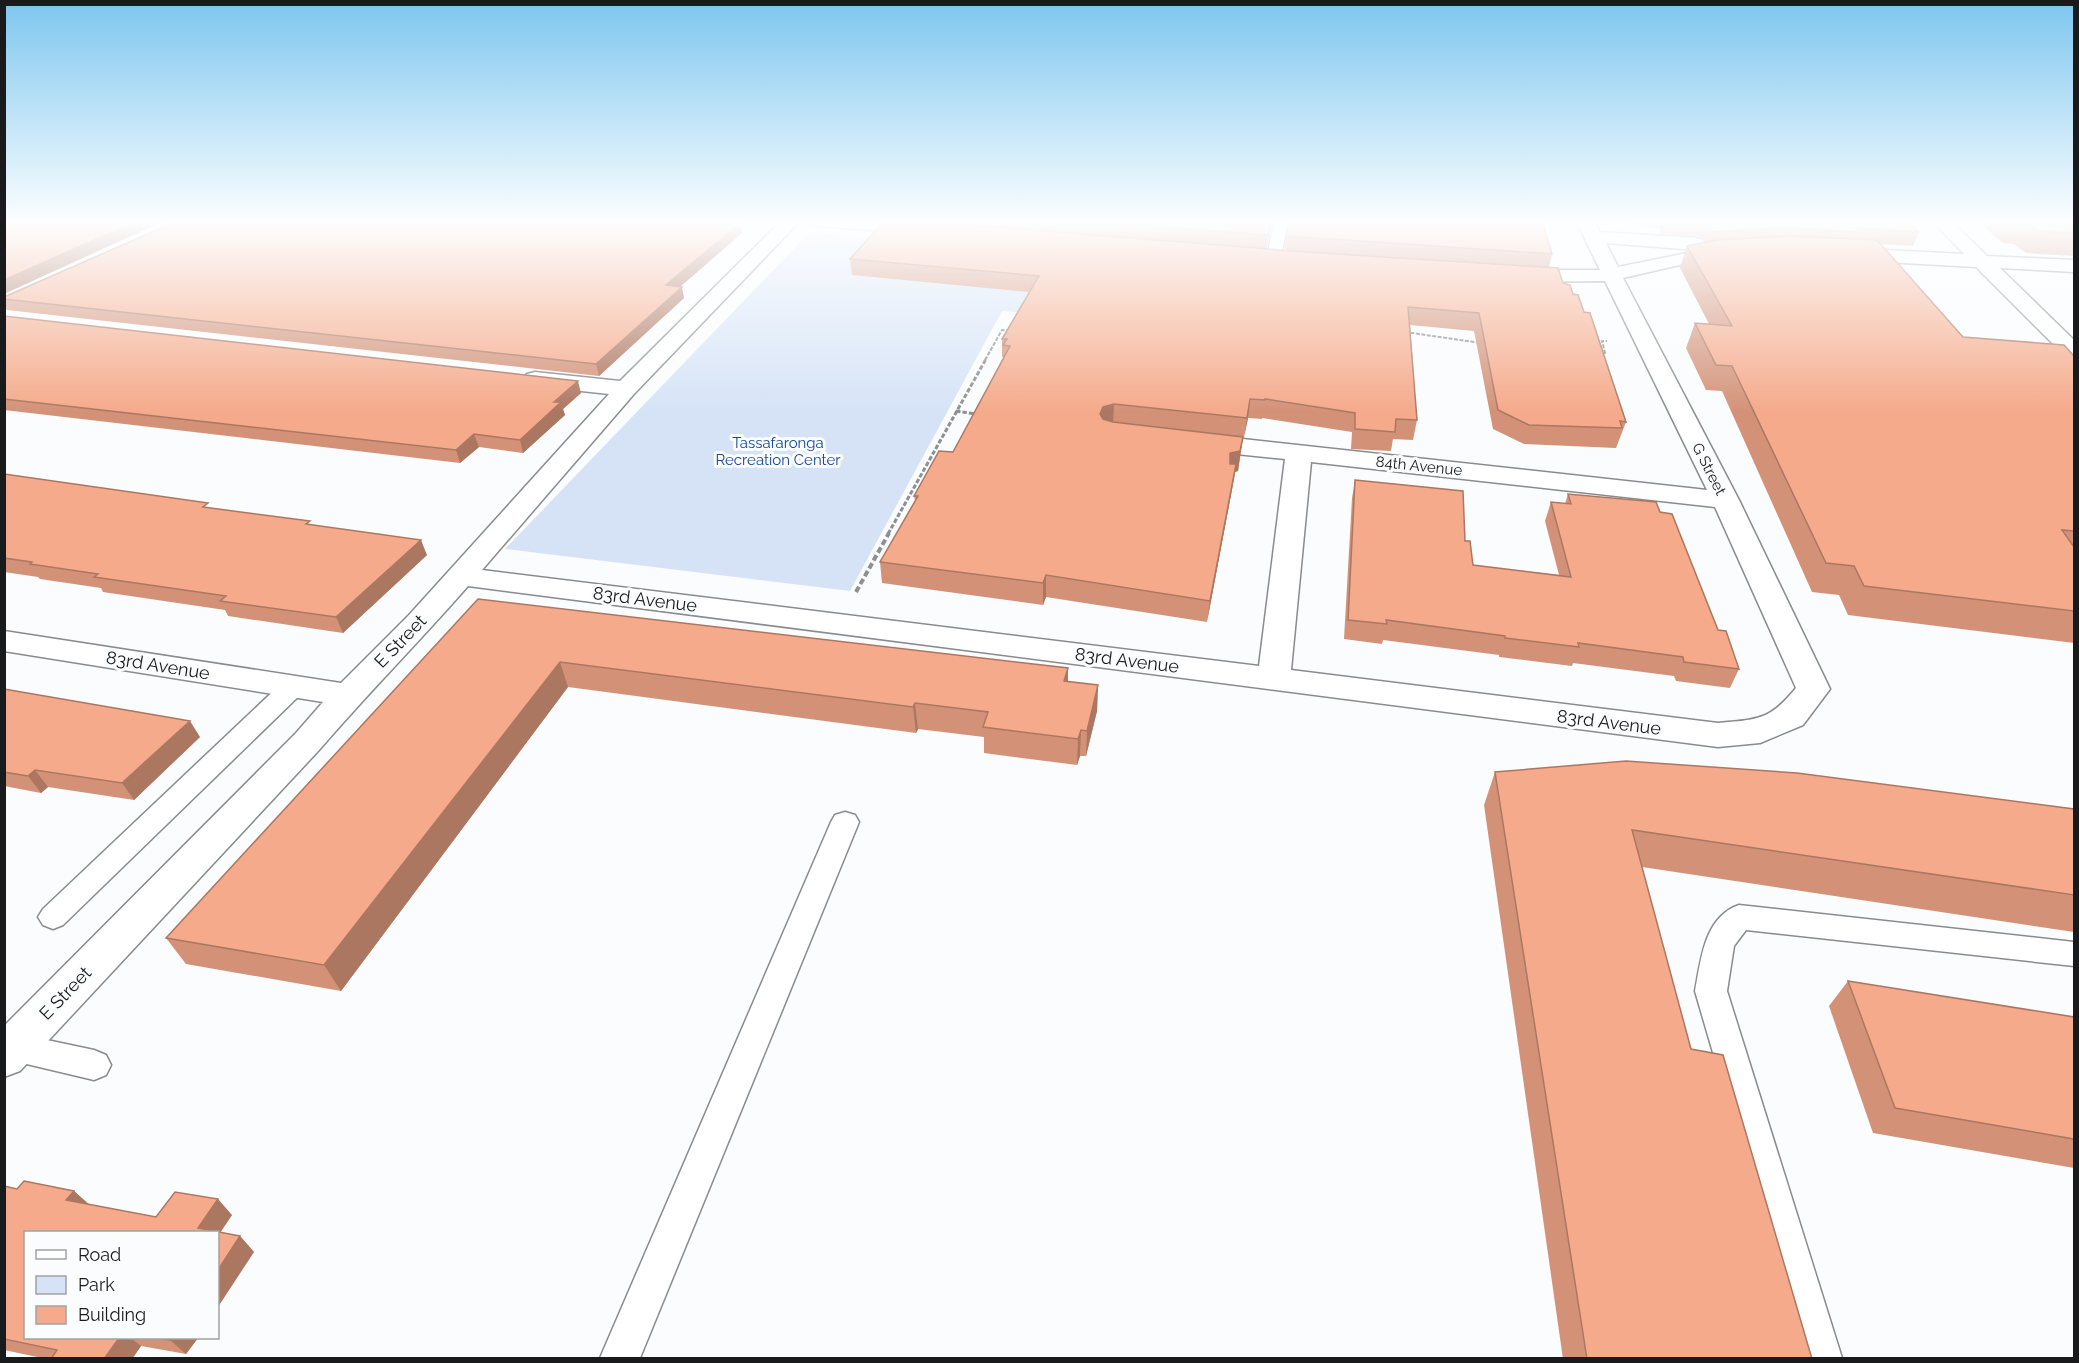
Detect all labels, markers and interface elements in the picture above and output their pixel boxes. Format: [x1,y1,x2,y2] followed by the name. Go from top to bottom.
[715,434,841,469] park label: Tassafaronga Recreation Center
[1688,440,1730,498] street label: G Street
[1375,453,1463,480] street label: 84th Avenue
[592,582,699,616] street label: 83rd Avenue
[370,610,430,672] street label: E Street
[1074,643,1181,677] street label: 83rd Avenue
[105,646,212,684] street label: 83rd Avenue
[1556,705,1663,739] street label: 83rd Avenue
[35,962,95,1024] street label: E Street
[24,1231,219,1339] legend
[78,1244,121,1265] text: Road
[78,1274,115,1295] text: Park
[78,1304,146,1325] text: Building

